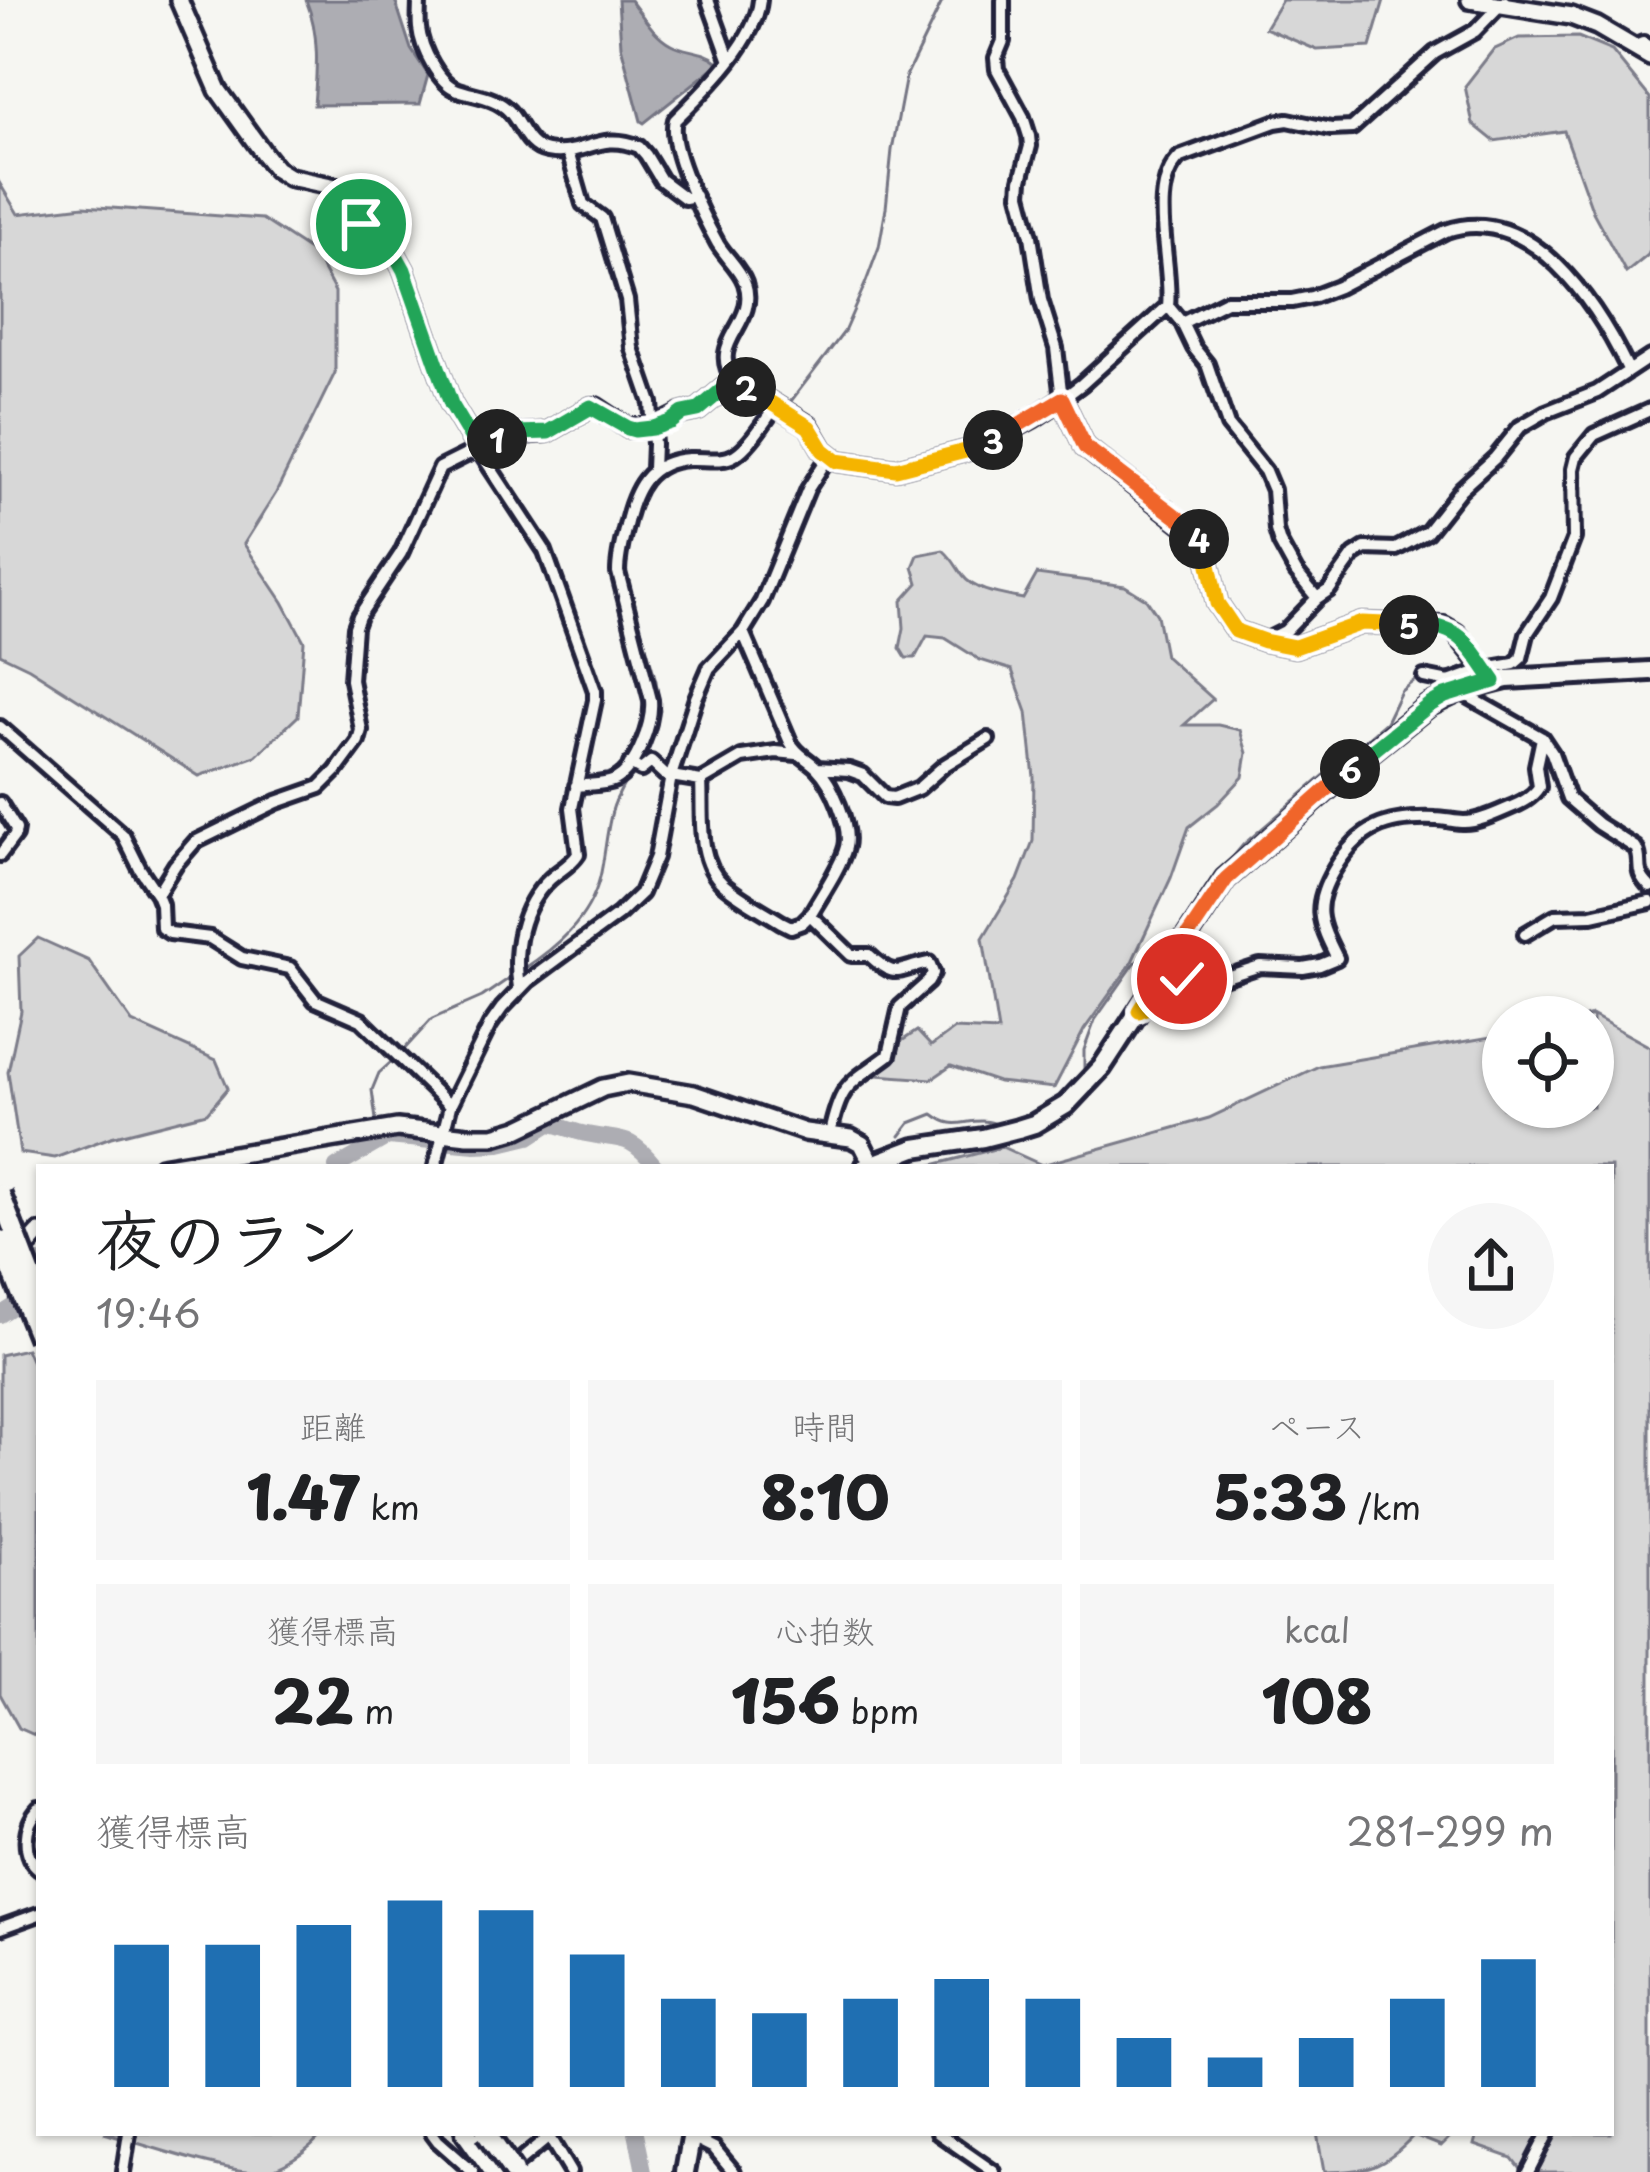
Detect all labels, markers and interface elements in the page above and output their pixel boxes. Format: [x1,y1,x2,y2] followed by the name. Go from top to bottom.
[310,173,412,275] pin
[328,191,394,257] icon: arrive
[716,357,776,417] pin: 2
[734,362,758,412] text: 2
[467,409,527,469] pin: 1
[963,410,1023,470] pin: 3
[489,414,505,464] text: 1
[982,415,1004,465] text: 3
[1169,509,1229,569] pin: 4
[1188,514,1210,564] text: 4
[1379,595,1439,655] pin: 5
[1398,600,1420,650] text: 5
[1320,739,1380,799] pin: 6
[1338,744,1362,794] text: 6
[1131,928,1233,1030] pin
[1149,946,1215,1012] icon: check
[1482,996,1614,1128] map controls
[1482,996,1614,1128] button: locate
[96,1187,360,1286] text: 夜のラン
[1428,1203,1554,1329] button: share
[96,1282,201,1341] text: 19:46
[300,1400,366,1450] text: 距離
[792,1400,858,1450] text: 時間
[1268,1400,1366,1450] text: ペース
[246,1450,359,1540] text: 1.47
[760,1450,890,1540] text: 8:10
[1213,1450,1347,1540] text: 5:33
[359,1481,420,1531] text: km
[1347,1481,1421,1531] text: /km
[267,1604,399,1654] text: 獲得標高
[776,1604,875,1654] text: 心拍数
[1284,1604,1350,1654] text: kcal
[272,1654,354,1744] text: 22
[731,1654,840,1744] text: 156
[1261,1654,1373,1744] text: 108
[354,1685,394,1735] text: m
[840,1685,919,1735] text: bpm
[96,1800,252,1859] text: 獲得標高
[1346,1800,1554,1859] text: 281–299 m

